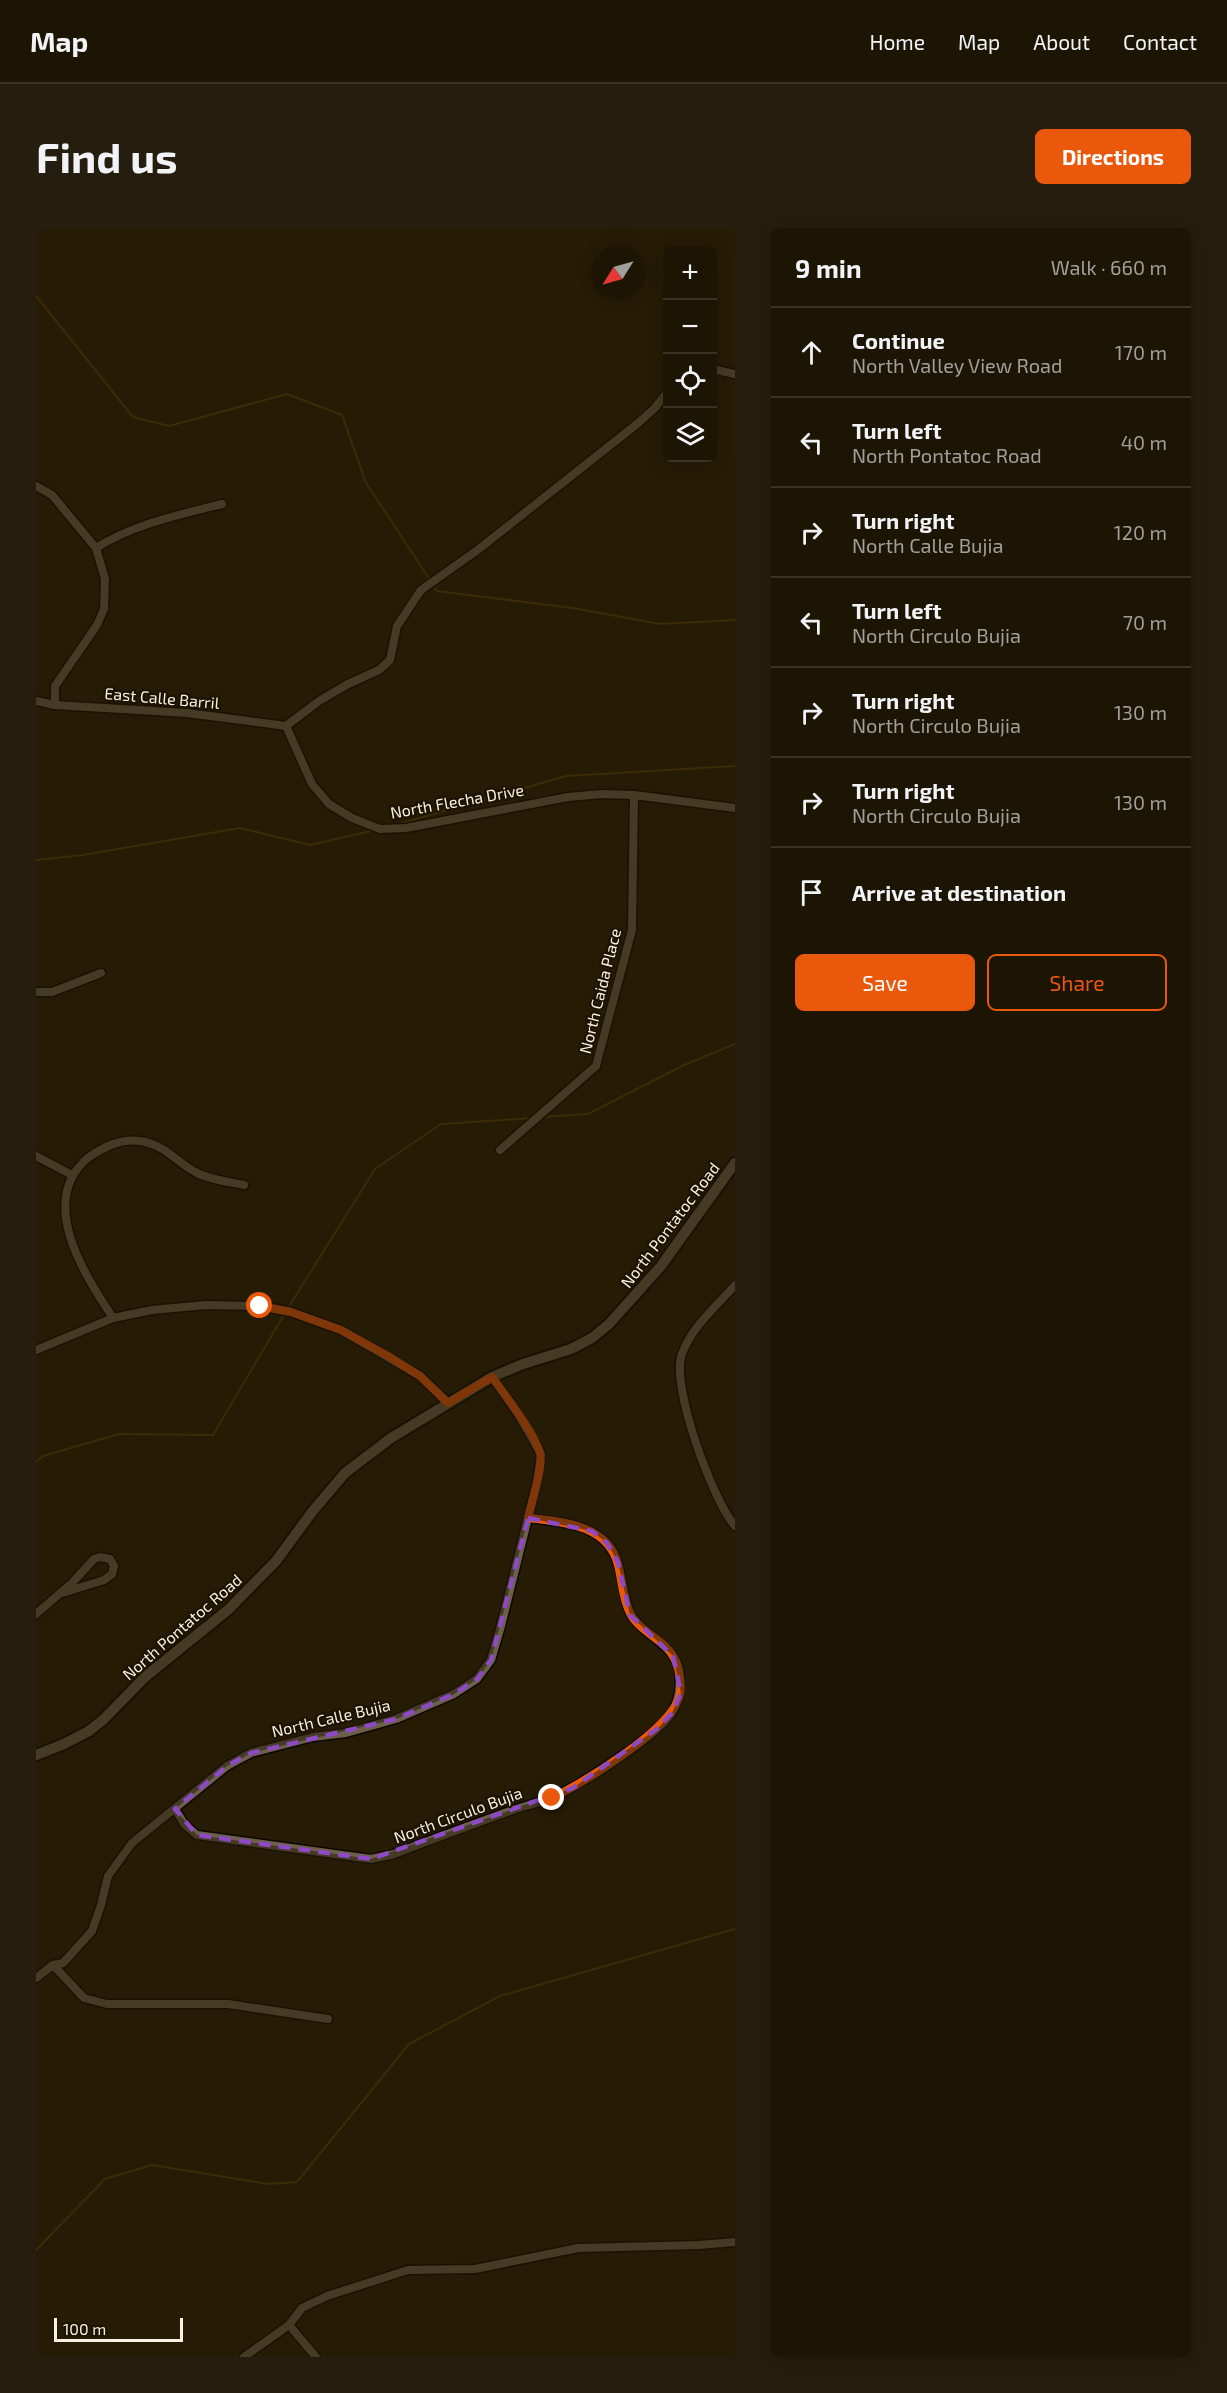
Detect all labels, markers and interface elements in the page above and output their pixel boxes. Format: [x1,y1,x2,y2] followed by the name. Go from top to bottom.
[30,24,88,58] text: Map
[869,29,925,54] text: Home
[958,29,1000,54] text: Map
[1033,29,1090,54] text: About
[1123,29,1197,54] text: Contact
[1035,129,1191,184] button: Directions
[36,131,178,181] text: Find us
[591,246,645,300] north arrow
[663,246,717,462] map controls
[663,246,717,300] button: +
[795,252,862,283] text: 9 min
[1051,255,1167,279] text: Walk · 660 m
[663,300,717,354] button: −
[852,327,945,353] text: Continue
[795,336,828,369] icon: ahead
[1115,340,1167,364] text: 170 m
[852,353,1062,377] text: North Valley View Road
[663,354,717,408] button: locate
[663,408,717,462] button: layers
[852,417,941,443] text: Turn left
[795,426,828,459] icon: left
[1121,430,1167,454] text: 40 m
[852,443,1042,467] text: North Pontatoc Road
[852,507,954,533] text: Turn right
[795,516,828,549] icon: right
[1114,520,1167,544] text: 120 m
[852,533,1003,557] text: North Calle Bujia
[852,597,941,623] text: Turn left
[795,606,828,639] icon: left
[1123,610,1167,634] text: 70 m
[852,623,1021,647] text: North Circulo Bujia
[104,683,221,712] street label: East Calle Barril
[852,687,954,713] text: Turn right
[795,696,828,729] icon: right
[1114,700,1167,724] text: 130 m
[852,713,1021,737] text: North Circulo Bujia
[852,777,954,803] text: Turn right
[389,779,525,822] street label: North Flecha Drive
[795,786,828,819] icon: right
[1114,790,1167,814] text: 130 m
[852,803,1021,827] text: North Circulo Bujia
[795,876,828,909] icon: arrive
[852,879,1066,905] text: Arrive at destination
[575,926,624,1055] street label: North Caida Place
[795,954,975,1011] button: Save
[987,954,1167,1011] button: Share
[616,1158,723,1291] street label: North Pontatoc Road
[246,1292,272,1318] route start
[118,1570,245,1684] street label: North Pontatoc Road
[270,1695,392,1741] street label: North Calle Bujia
[391,1782,525,1848] street label: North Circulo Bujia
[538,1784,564,1810] route end
[54,2315,183,2342] scale bar
[63,2319,106,2338] text: 100 m

